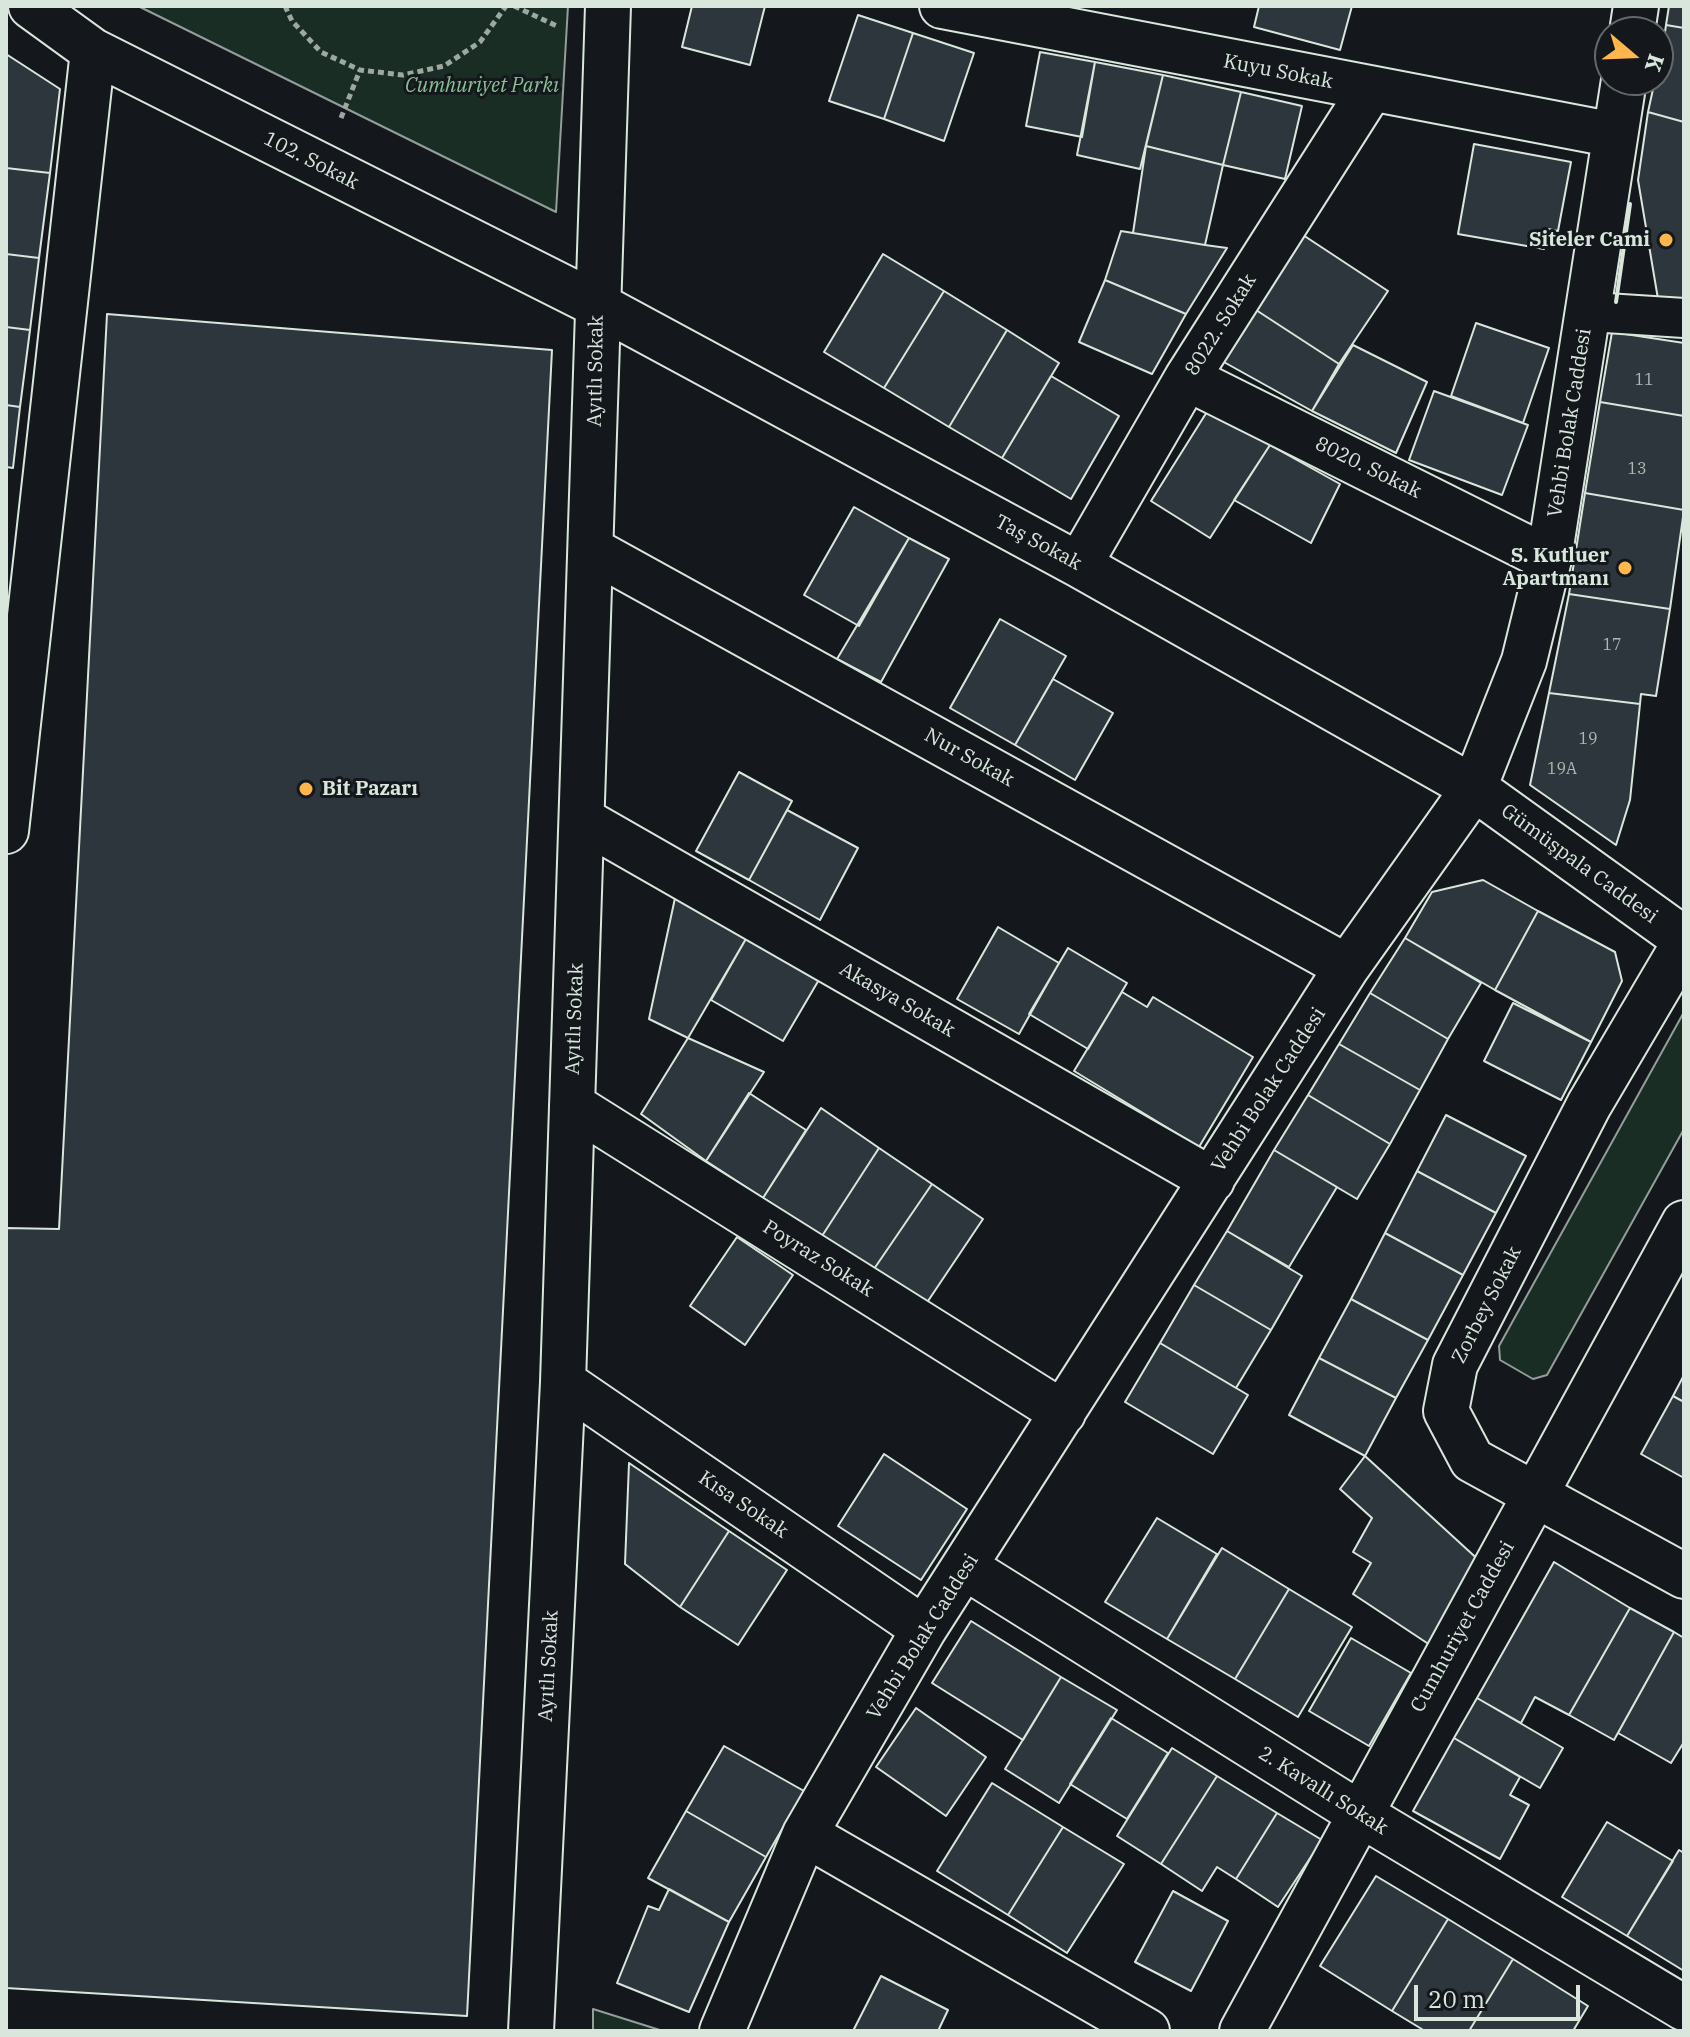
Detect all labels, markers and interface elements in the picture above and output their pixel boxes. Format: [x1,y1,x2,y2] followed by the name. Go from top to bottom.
[1594,16,1674,96] north arrow
[1221,50,1335,94] street label: Kuyu Sokak
[1639,51,1672,76] text: K
[405,74,559,98] park label: Cumhuriyet Parkı
[260,127,362,195] street label: 102. Sokak
[1529,228,1650,252] place label: Siteler Cami
[1657,231,1675,249] marker: Siteler Cami
[1180,270,1262,380] street label: 8022. Sokak
[583,315,609,427] street label: Ayıtlı Sokak
[1543,327,1597,519] street label: Vehbi Bolak Caddesi
[1634,370,1654,390] house number: 11
[1311,432,1425,504] street label: 8020. Sokak
[1627,459,1647,479] house number: 13
[990,510,1086,576] street label: Taş Sokak
[1503,544,1609,591] place label: S. Kutluer Apartmanı
[1616,559,1634,577] marker: S. Kutluer Apartmanı
[1602,635,1622,655] house number: 17
[920,724,1018,792] street label: Nur Sokak
[1578,729,1598,749] house number: 19
[1547,759,1577,779] house number: 19A
[322,777,418,801] place label: Bit Pazarı
[297,780,315,798] marker: Bit Pazarı
[1496,799,1662,929] street label: Gümüşpala Caddesi
[835,957,959,1043] street label: Akasya Sokak
[561,963,589,1075] street label: Ayıtlı Sokak
[1207,1003,1331,1177] street label: Vehbi Bolak Caddesi
[758,1215,878,1303] street label: Poyraz Sokak
[1447,1242,1527,1368] street label: Zorbey Sokak
[694,1466,792,1544] street label: Kısa Sokak
[1406,1537,1520,1717] street label: Cumhuriyet Caddesi
[862,1550,984,1724] street label: Vehbi Bolak Caddesi
[534,1610,564,1722] street label: Ayıtlı Sokak
[1254,1742,1392,1840] street label: 2. Kavallı Sokak
[1418,1969,1584,2019] scale bar
[1428,1983,1485,2015] text: 20 m

